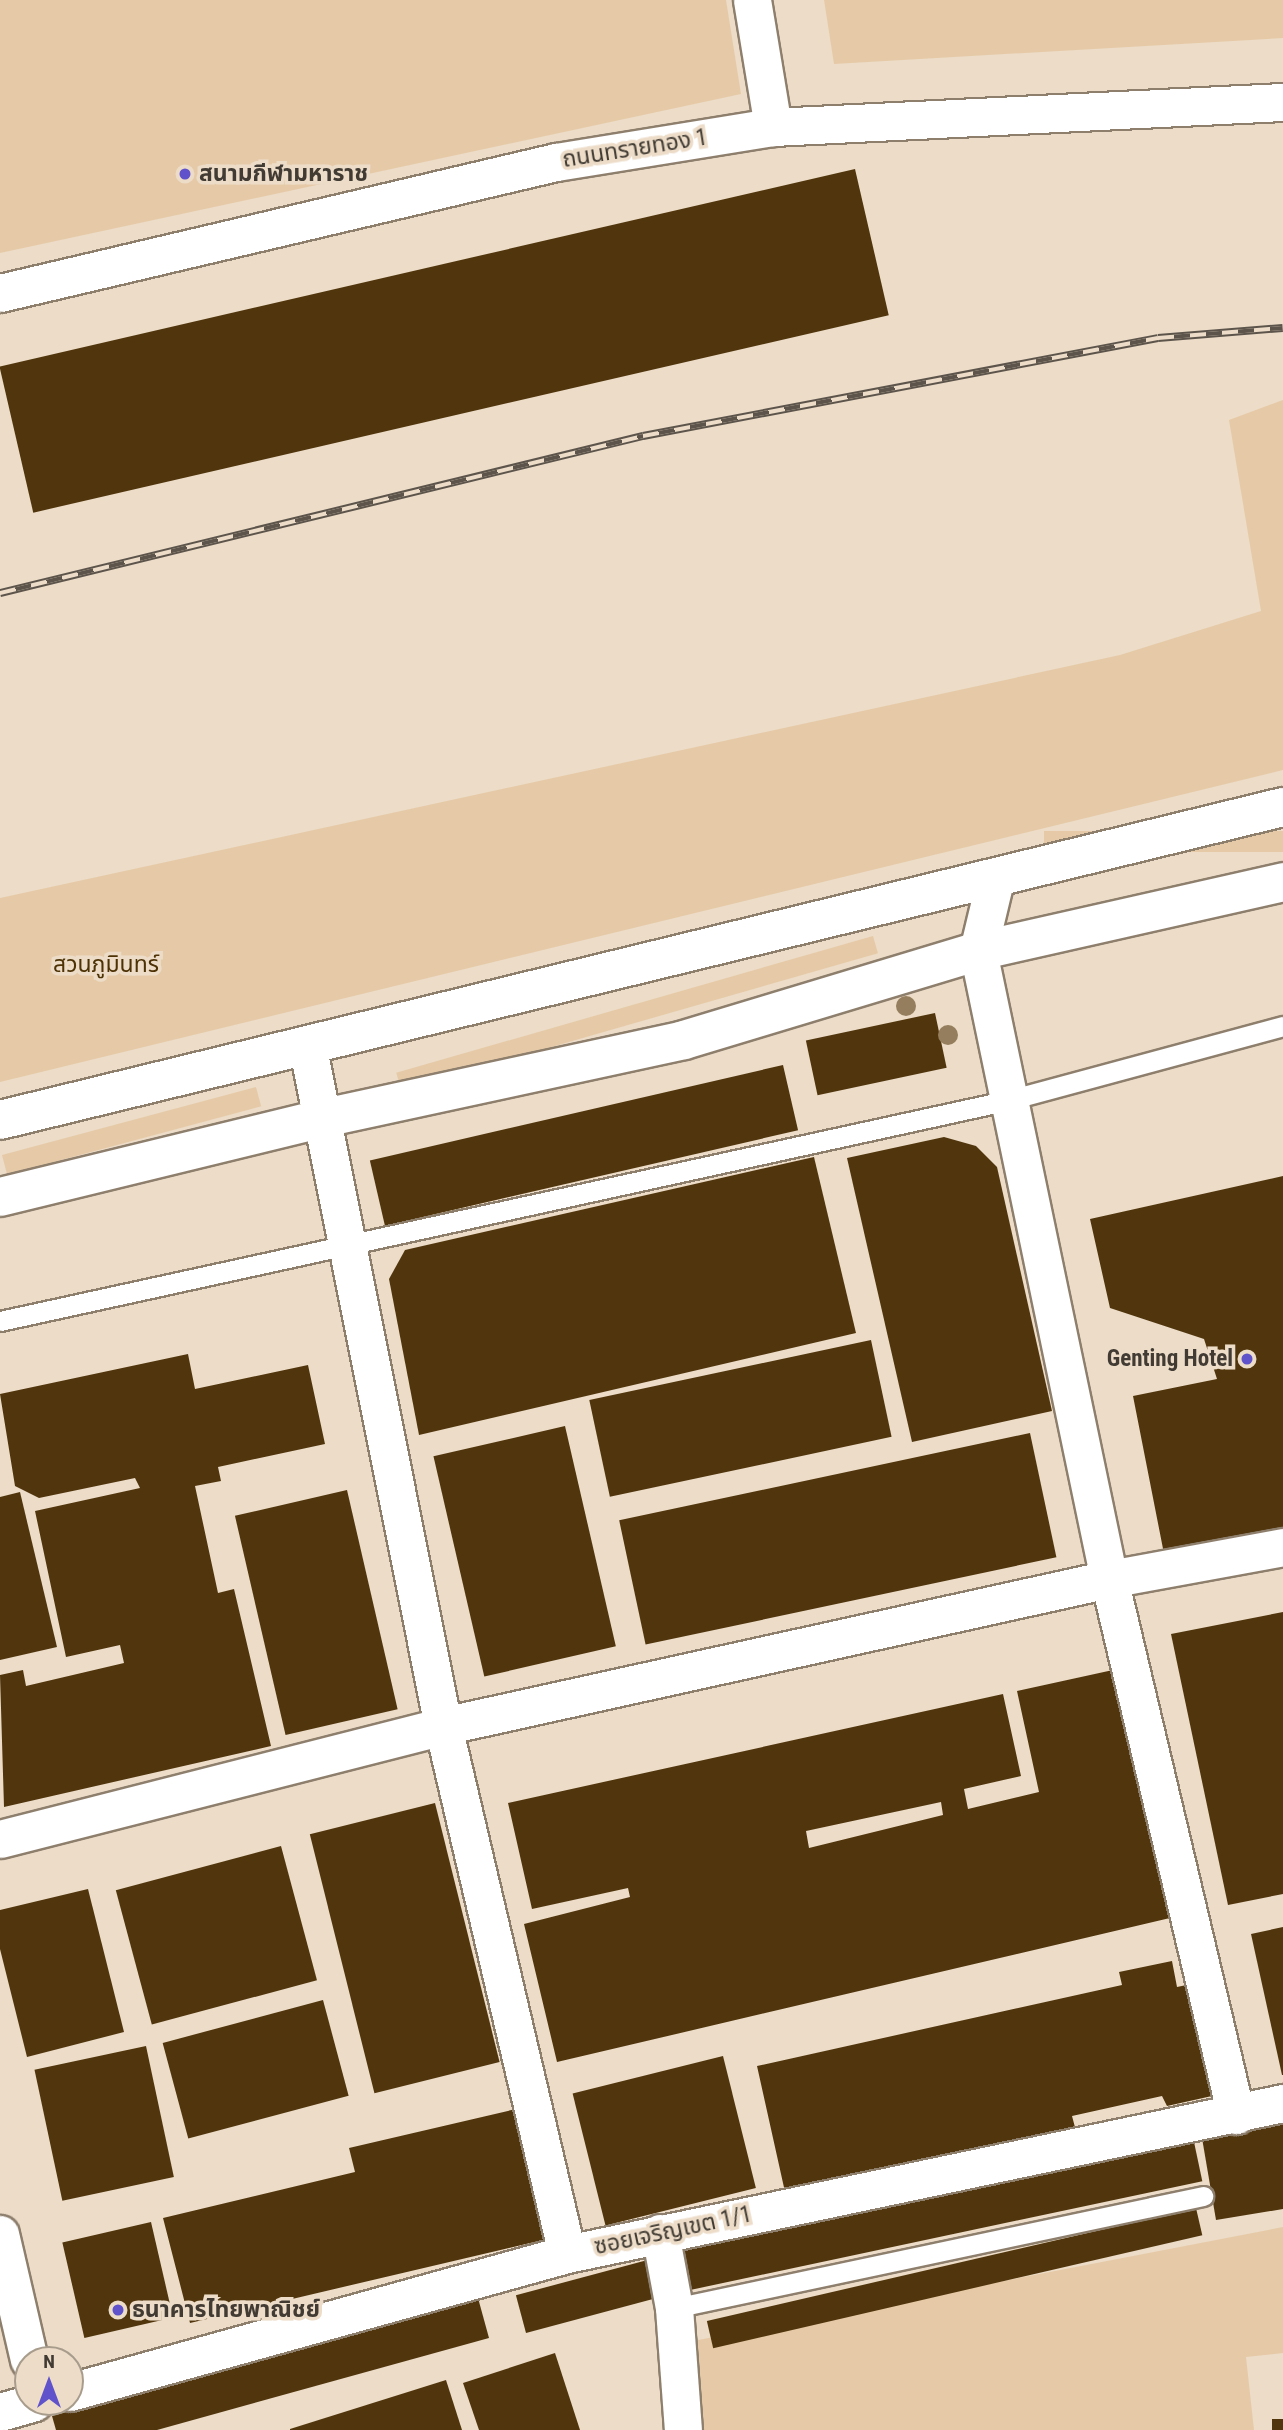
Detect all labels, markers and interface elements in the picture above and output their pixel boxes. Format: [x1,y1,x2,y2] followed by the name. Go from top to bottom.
[561,124,709,174] street label: ถนนทรายทอง 1
[199,160,368,188] place label: สนามกีฬามหาราช
[177,166,193,182] marker: สนามกีฬามหาราช
[53,951,159,979] park label: สวนภูมินทร์
[1107,1345,1233,1373] place label: Genting Hotel
[1239,1351,1255,1367] marker: Genting Hotel
[592,2201,754,2261] street label: ซอยเจริญเขต 1/1
[132,2296,320,2324] place label: ธนาคารไทยพาณิชย์
[110,2302,126,2318] marker: ธนาคารไทยพาณิชย์
[14,2346,84,2416] north arrow
[43,2350,55,2373] text: N

